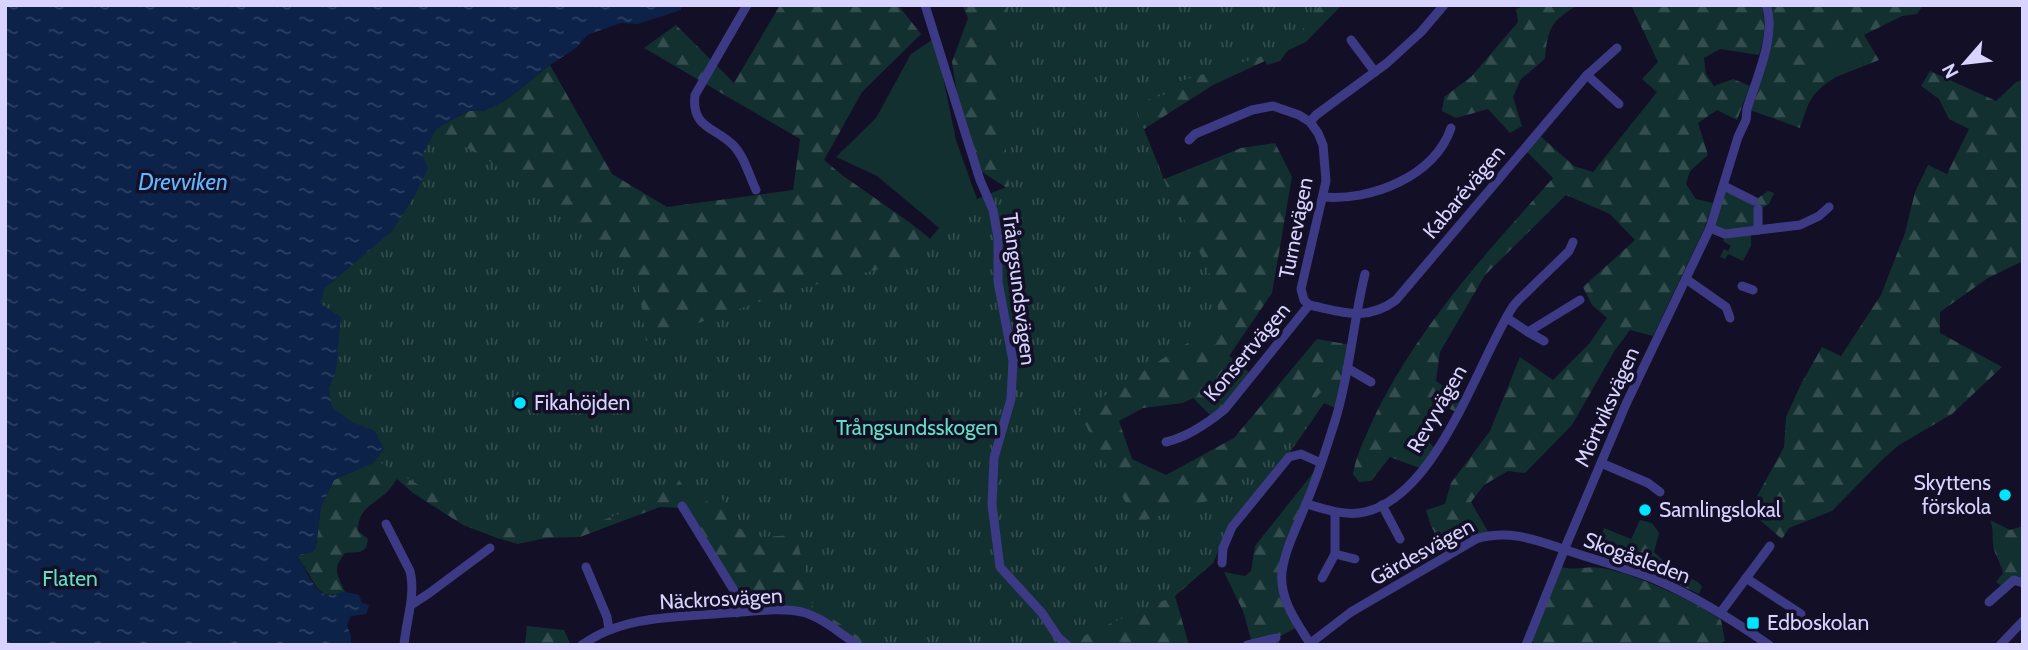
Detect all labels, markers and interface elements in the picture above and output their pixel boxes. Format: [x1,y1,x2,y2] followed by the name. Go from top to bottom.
[1930,28,2000,98] north arrow
[1937,59,1964,82] text: N
[1417,140,1510,243] street label: Kabarévägen
[138,168,228,196] water label: Drevviken
[1273,175,1318,281] street label: Turnevägen
[998,211,1041,366] street label: Trångsundsvägen
[1198,297,1295,406] street label: Konsertvägen
[1569,343,1644,470] street label: Mörtviksvägen
[1401,360,1472,457] street label: Revyvägen
[534,390,630,416] place label: Fikahöjden
[512,395,528,411] marker: Fikahöjden
[836,415,998,440] park label: Trångsundsskogen
[1914,470,1991,519] place label: Skyttens förskola
[1997,487,2013,503] marker: Skyttens förskola
[1659,497,1781,522] place label: Samlingslokal
[1637,502,1653,518] marker: Samlingslokal
[1365,513,1478,590] street label: Gärdesvägen
[1580,527,1694,588] street label: Skogåsleden
[42,566,98,591] park label: Flaten
[659,583,783,614] street label: Näckrosvägen
[1767,610,1869,635] place label: Edboskolan
[1745,615,1761,631] marker: Edboskolan

